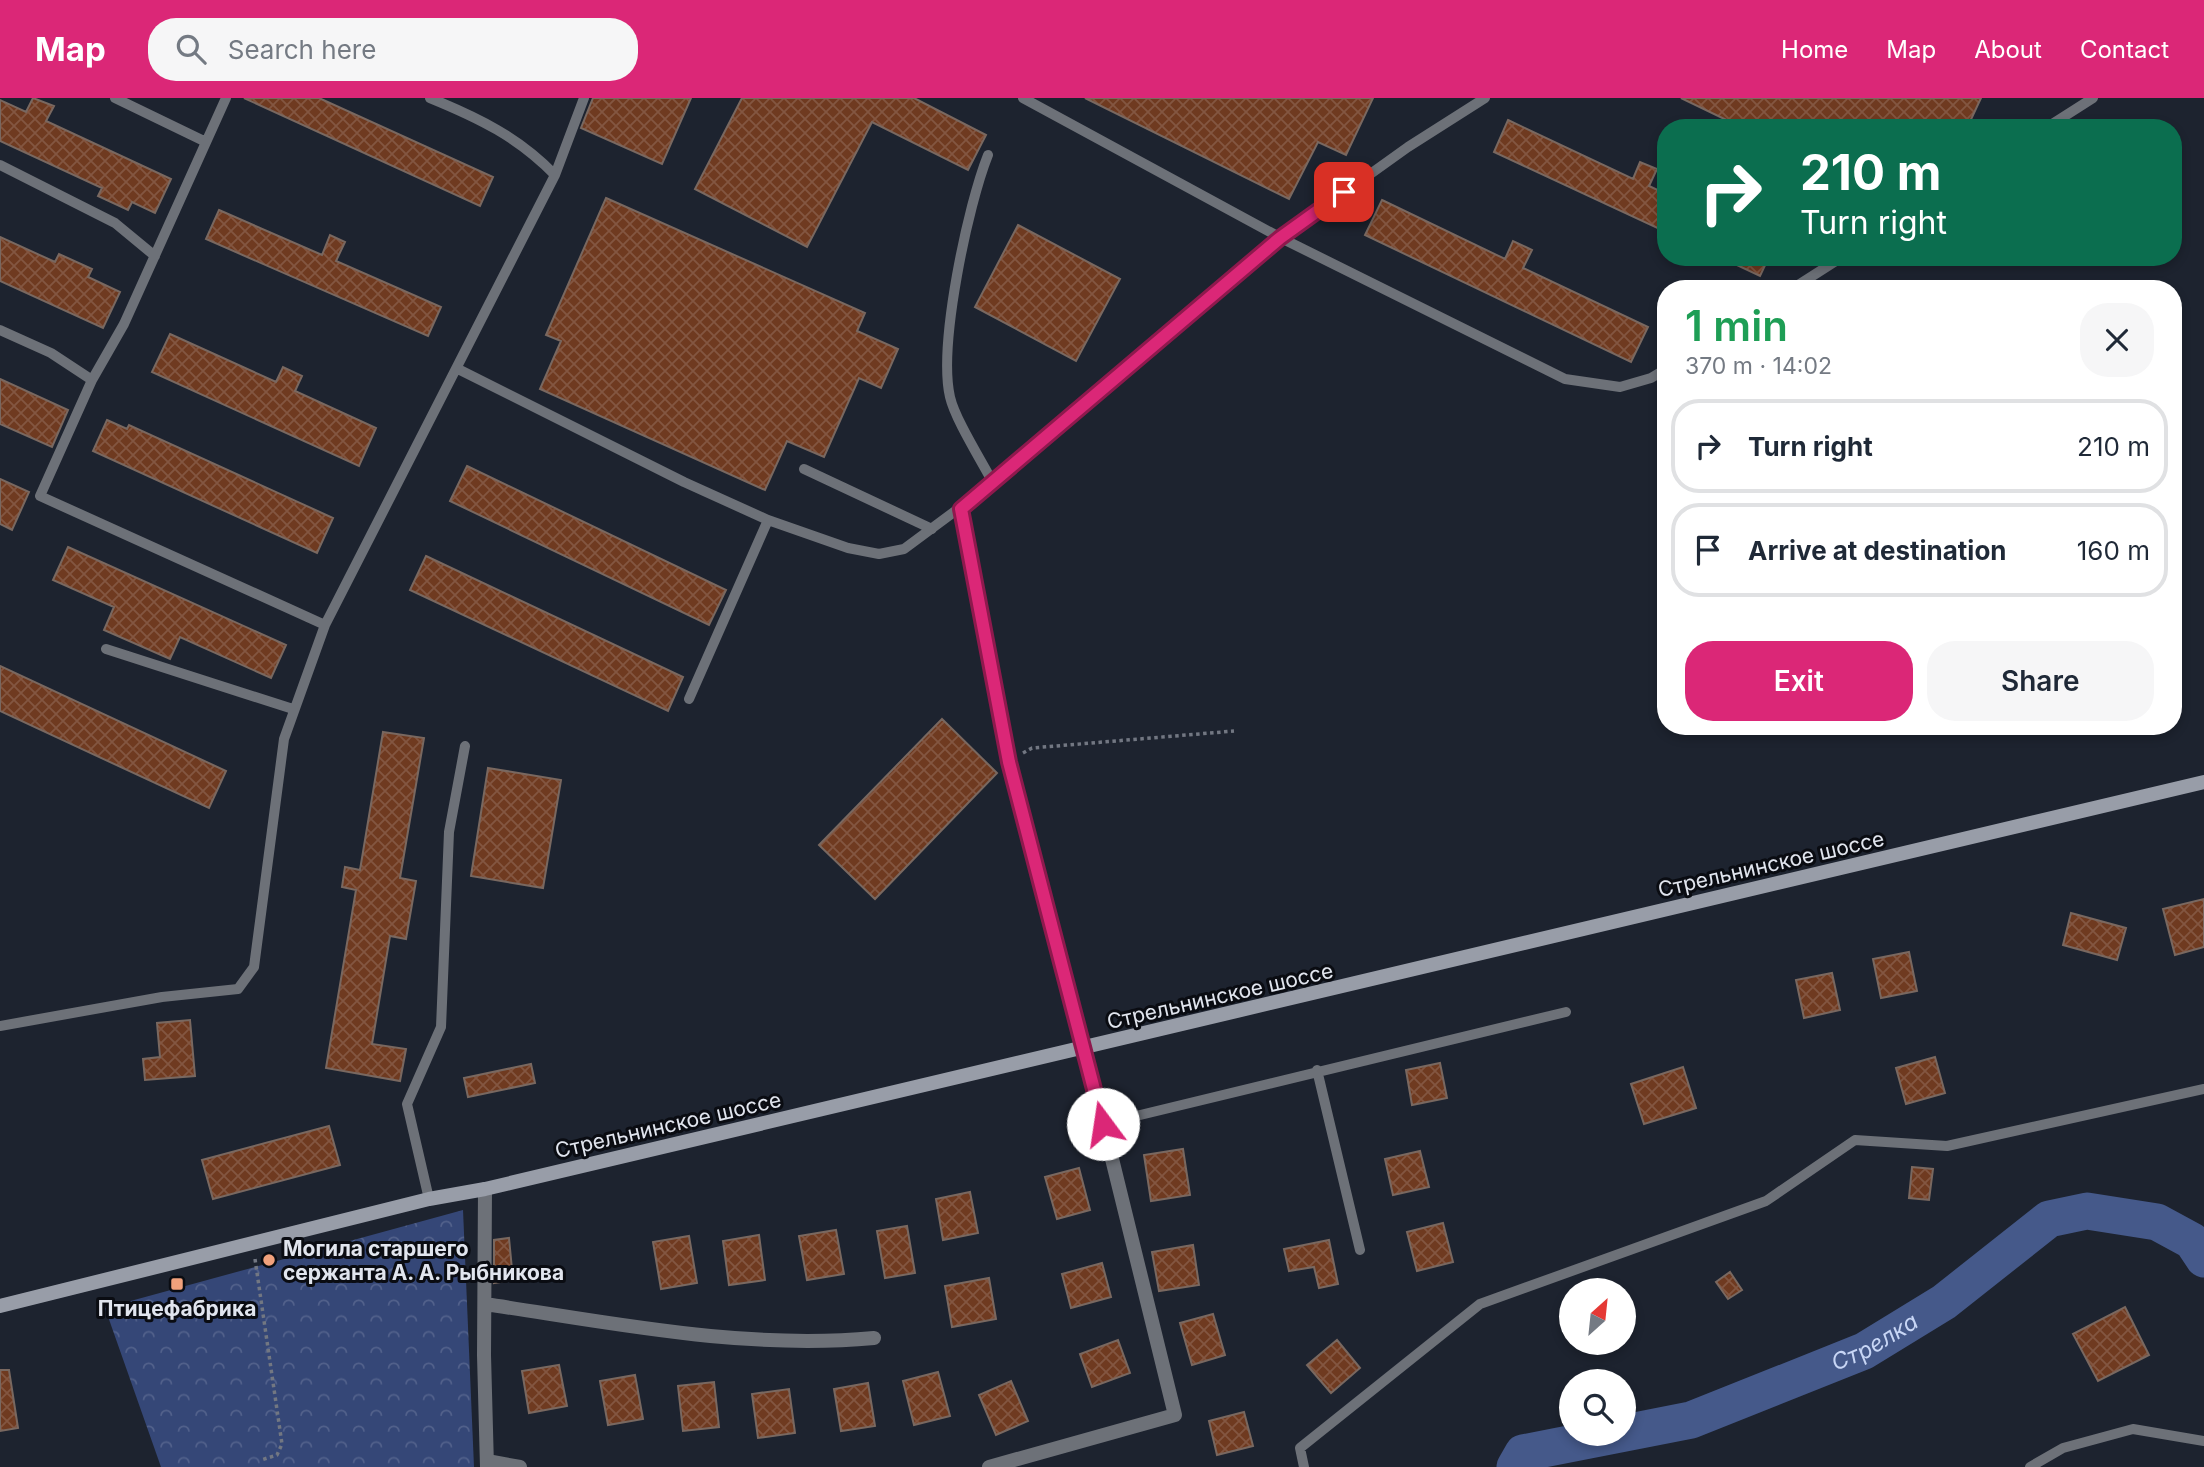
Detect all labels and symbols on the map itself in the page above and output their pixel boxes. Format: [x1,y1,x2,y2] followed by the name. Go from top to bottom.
[1314,162,1374,222] pin
[1655,826,1887,902] street label: Стрельнинское шоссе
[1104,958,1336,1034] street label: Стрельнинское шоссе
[552,1087,784,1163] street label: Стрельнинское шоссе
[1066,1087,1140,1161] position arrow
[283,1236,564,1285] place label: Могила старшего сержанта А. А. Рыбникова
[261,1252,277,1268] marker: Могила старшего сержанта А. А. Рыбникова
[169,1276,185,1292] marker: Птицефабрика
[1559,1278,1636,1354] north arrow
[98,1296,256,1321] place label: Птицефабрика
[1827,1307,1923,1377] water label: Стрелка

